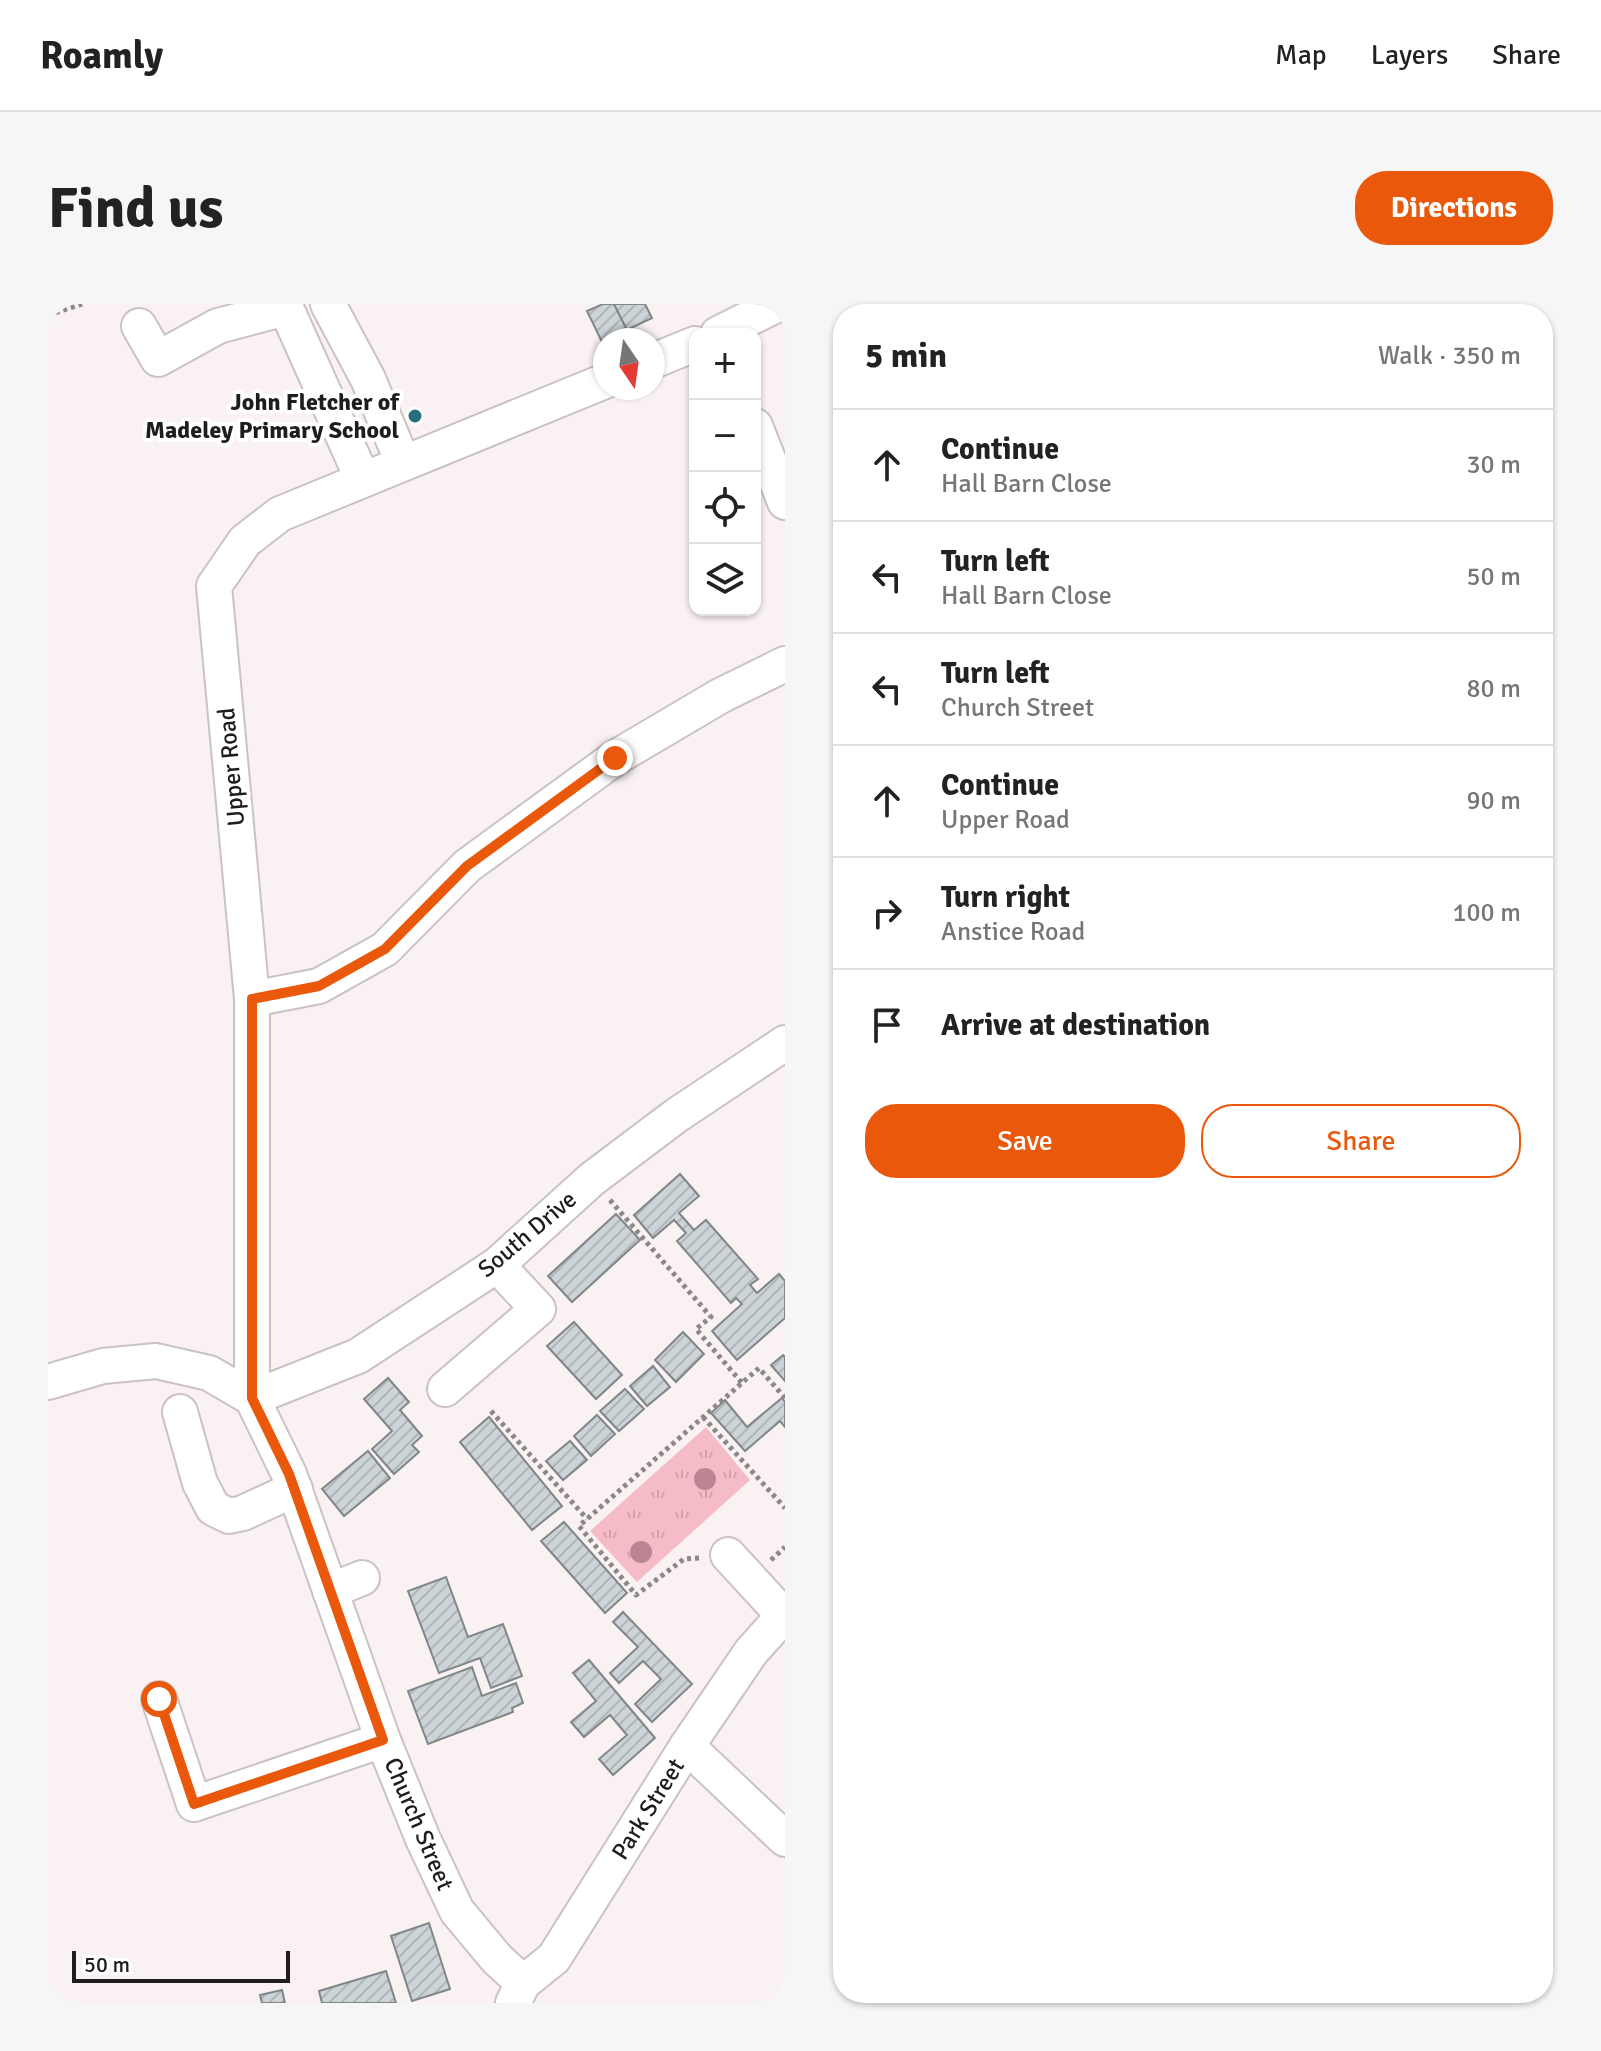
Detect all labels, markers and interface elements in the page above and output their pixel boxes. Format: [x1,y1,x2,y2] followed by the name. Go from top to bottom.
[40,32,163,79] text: Roamly
[1275,38,1327,72] text: Map
[1371,38,1448,72] text: Layers
[1492,38,1561,72] text: Share
[1355,171,1553,245] button: Directions
[48,174,223,243] text: Find us
[593,328,665,400] north arrow
[689,328,761,616] map controls
[689,328,761,400] button: +
[865,335,947,377] text: 5 min
[1378,340,1521,372] text: Walk · 350 m
[145,387,400,445] place label: John Fletcher of Madeley Primary School
[689,400,761,472] button: −
[406,407,424,425] marker: John Fletcher of Madeley Primary School
[941,431,1059,468] text: Continue
[865,443,909,487] icon: ahead
[1466,449,1521,481] text: 30 m
[941,468,1112,500] text: Hall Barn Close
[689,472,761,544] button: locate
[941,543,1050,580] text: Turn left
[689,544,761,616] button: layers
[865,555,909,599] icon: left
[1466,561,1521,593] text: 50 m
[941,580,1112,612] text: Hall Barn Close
[941,655,1050,692] text: Turn left
[865,667,909,711] icon: left
[1466,673,1521,705] text: 80 m
[941,692,1094,724] text: Church Street
[211,706,251,828] street label: Upper Road
[597,740,633,776] route end
[941,767,1059,804] text: Continue
[865,779,909,823] icon: ahead
[1466,785,1521,817] text: 90 m
[941,804,1070,836] text: Upper Road
[941,879,1070,916] text: Turn right
[865,891,909,935] icon: right
[1452,897,1521,929] text: 100 m
[941,916,1085,948] text: Anstice Road
[865,1003,909,1047] icon: arrive
[941,1007,1210,1044] text: Arrive at destination
[865,1104,1185,1178] button: Save
[1201,1104,1521,1178] button: Share
[472,1184,582,1284] street label: South Drive
[141,1681,177,1717] route start
[378,1753,460,1895] street label: Church Street
[605,1753,691,1865] street label: Park Street
[72,1947,290,1983] scale bar
[84,1951,130,1978] text: 50 m

